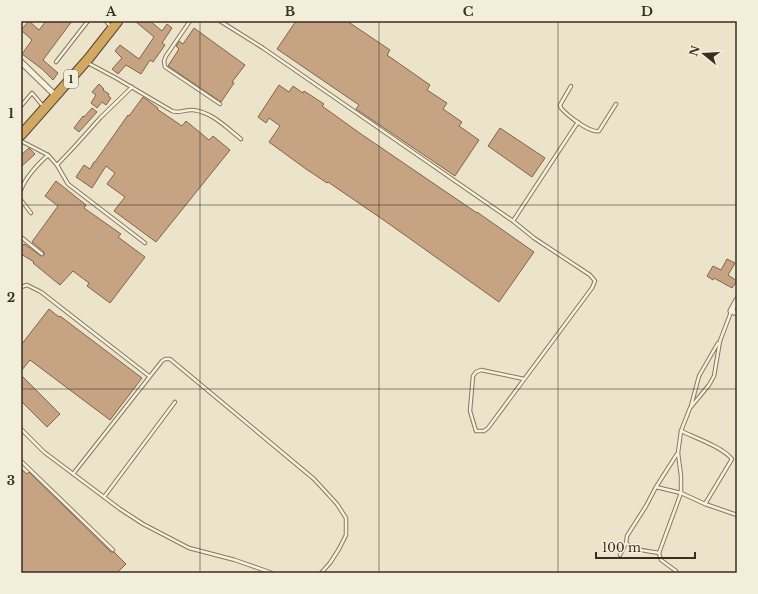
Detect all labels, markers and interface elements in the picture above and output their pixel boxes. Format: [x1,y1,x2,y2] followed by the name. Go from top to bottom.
[105,3,117,20] text: A
[285,3,295,20] text: B
[463,3,474,20] text: C
[641,3,653,20] text: D
[684,34,724,74] north arrow
[686,43,703,58] text: N
[64,70,78,88] road number: 1
[8,105,14,122] text: 1
[7,289,15,306] text: 2
[7,472,15,489] text: 3
[596,534,695,560] scale bar
[602,540,641,555] text: 100 m

